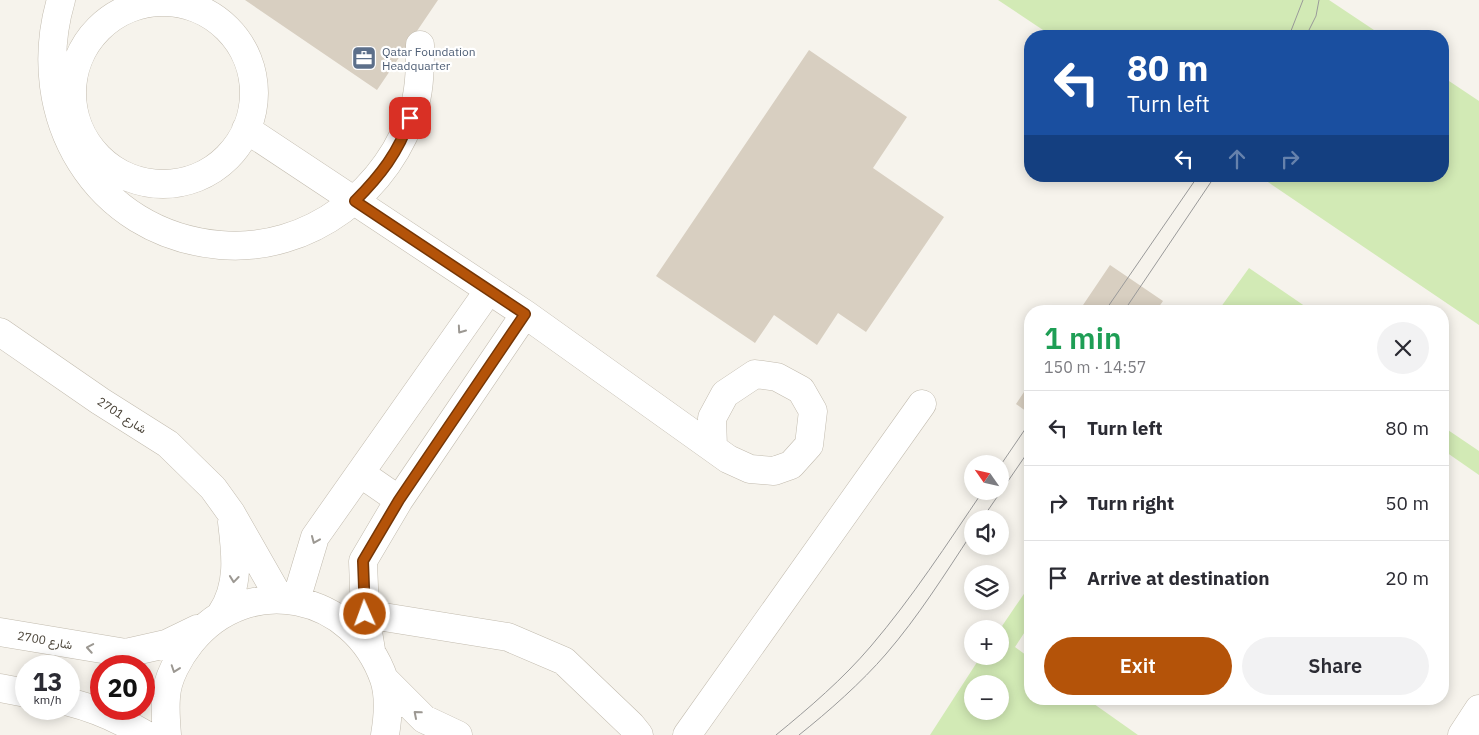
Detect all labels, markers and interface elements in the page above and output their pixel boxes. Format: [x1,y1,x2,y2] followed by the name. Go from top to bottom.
[382,44,476,73] place label: Qatar Foundation Headquarter
[351,45,377,71] office icon: Qatar Foundation Headquarter
[1127,45,1209,91] text: 80 m
[1044,50,1109,115] icon: left
[1127,89,1210,118] text: Turn left
[389,97,431,139] pin
[396,104,424,132] icon: arrive
[1170,145,1198,173] icon: left
[1223,145,1251,173] icon: ahead
[1276,145,1304,173] icon: right
[1044,318,1122,357] text: 1 min
[1377,322,1429,374] button: close
[458,324,467,334] one-way arrow
[1044,357,1146,377] text: 150 m · 14:57
[93,394,149,438] street label: شارع 2701
[1044,414,1072,442] icon: left
[1087,416,1163,440] text: Turn left
[1385,416,1429,440] text: 80 m
[964,455,1009,500] north arrow
[964,455,1009,720] map controls
[1044,489,1072,517] icon: right
[1087,491,1174,515] text: Turn right
[1385,491,1429,515] text: 50 m
[964,510,1009,555] button: sound
[311,535,321,544] one-way arrow
[1044,564,1072,592] icon: arrive
[964,565,1009,610] button: layers
[1087,566,1270,590] text: Arrive at destination
[1385,566,1429,590] text: 20 m
[229,575,240,583] one-way arrow
[338,587,390,639] position arrow
[964,620,1009,665] button: +
[16,628,74,654] street label: شارع 2700
[1044,637,1232,695] button: Exit
[1242,637,1429,695] button: Share
[86,643,95,653] one-way arrow
[90,655,155,720] speed limit sign: 20
[170,664,180,673] one-way arrow
[32,665,63,698] text: 13
[964,675,1009,720] button: −
[33,692,62,707] text: km/h
[414,711,423,719] one-way arrow

